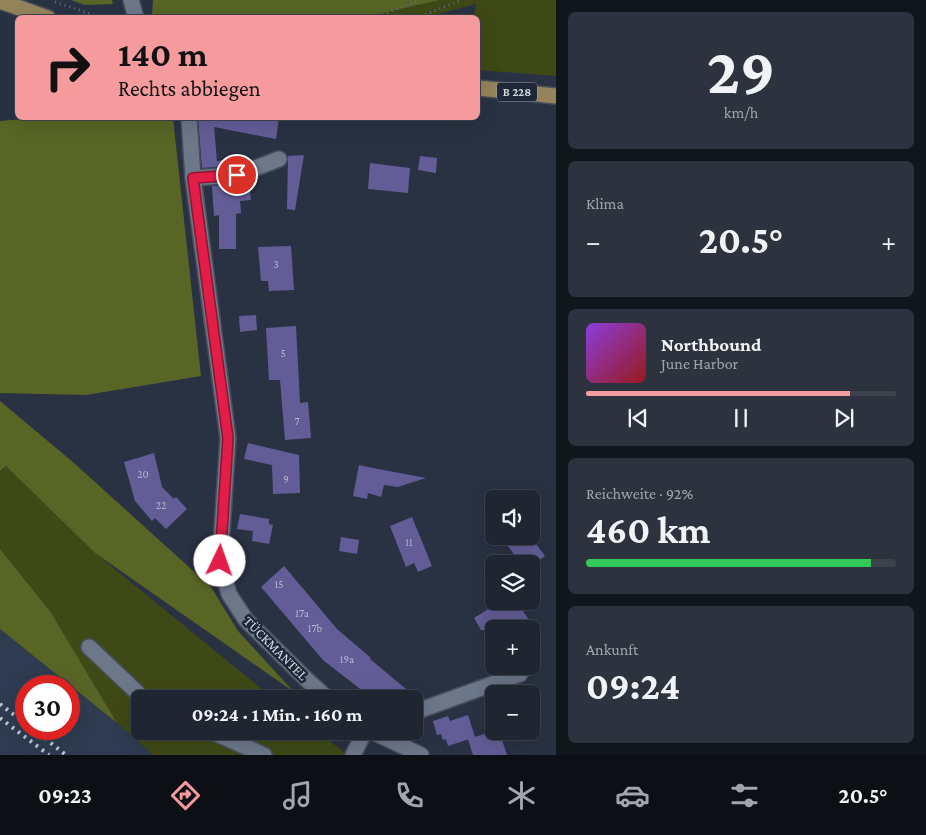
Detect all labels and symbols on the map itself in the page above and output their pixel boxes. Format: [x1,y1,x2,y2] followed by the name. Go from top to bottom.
[497,82,537,101] road number: B 228
[216,154,258,196] pin
[273,258,279,270] house number: 3
[280,347,286,359] house number: 5
[294,415,300,427] house number: 7
[137,468,149,480] house number: 20
[283,473,289,485] house number: 9
[156,499,166,511] house number: 22
[193,534,245,586] position arrow
[405,536,413,548] house number: 11
[275,578,283,590] house number: 15
[295,607,309,619] house number: 17a
[241,613,311,683] street label: TÜCKMANTEL
[308,622,323,634] house number: 17b
[340,653,354,665] house number: 19a
[15,675,80,740] speed limit sign: 30

